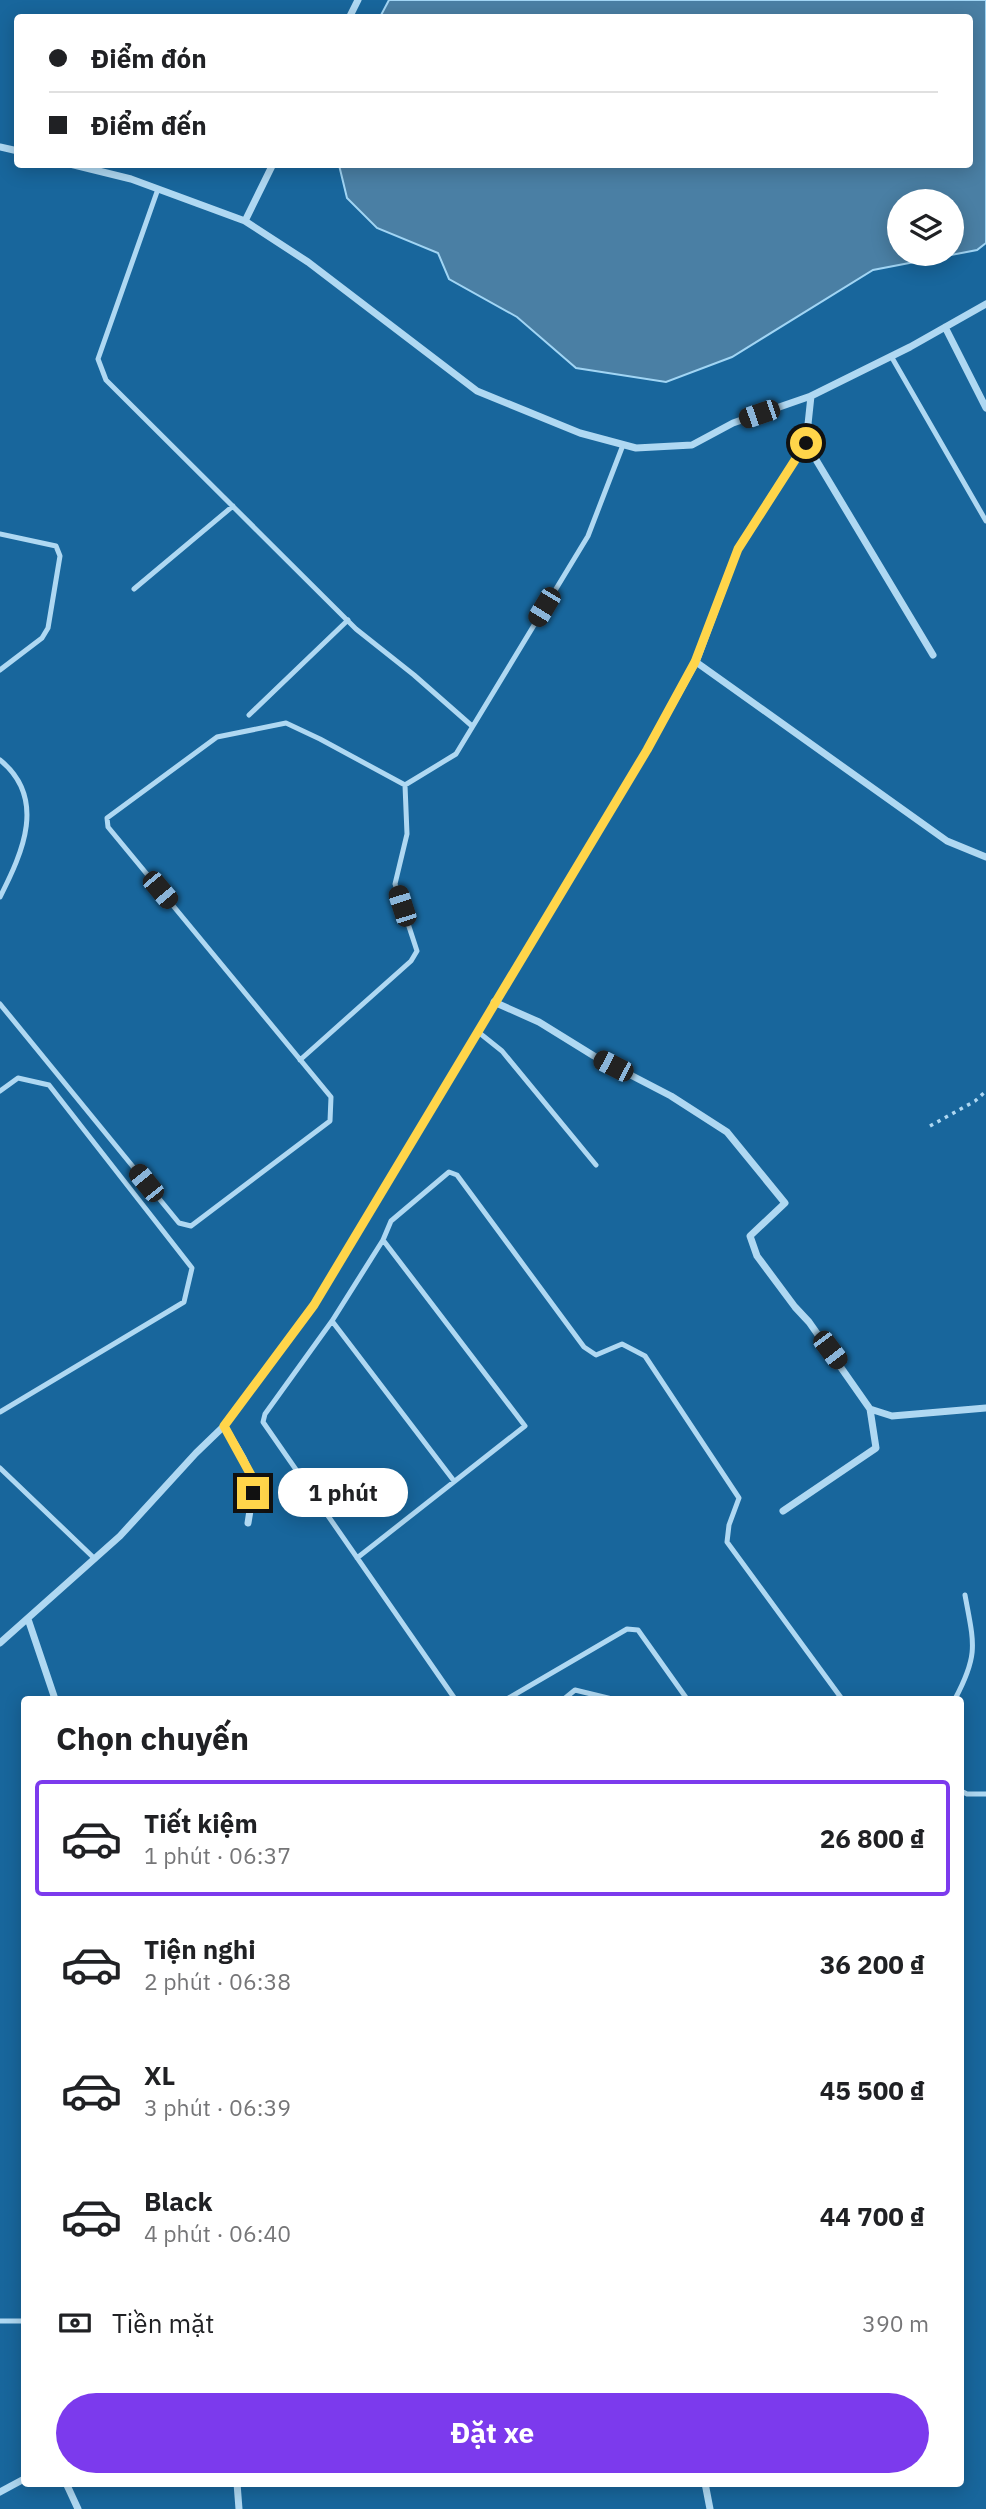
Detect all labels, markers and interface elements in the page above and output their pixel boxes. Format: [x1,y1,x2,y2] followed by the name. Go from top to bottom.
[91,41,207,75] text: Điểm đón
[91,108,207,142] text: Điểm đến
[887,189,964,266] map controls
[887,189,964,266] button: layers
[736,397,783,431] car
[790,427,822,459] route start
[525,584,564,630] car
[139,867,182,913] car
[386,883,419,929] car
[590,1047,637,1085] car
[125,1160,168,1206] car
[809,1327,852,1373] car
[278,1468,407,1518] callout: 1 phút
[237,1477,269,1509] route end
[308,1477,378,1507] text: 1 phút
[56,1717,249,1759] text: Chọn chuyến
[144,1806,258,1840] text: Tiết kiệm
[60,1807,123,1870] icon: car
[820,1821,925,1855] text: 26 800 ₫
[144,1840,291,1870] text: 1 phút · 06:37
[144,1932,256,1966] text: Tiện nghi
[60,1933,123,1996] icon: car
[820,1947,925,1981] text: 36 200 ₫
[144,1966,291,1996] text: 2 phút · 06:38
[144,2058,175,2092] text: XL
[60,2059,123,2122] icon: car
[820,2073,925,2107] text: 45 500 ₫
[144,2092,291,2122] text: 3 phút · 06:39
[144,2184,212,2218] text: Black
[60,2185,123,2248] icon: car
[820,2199,925,2233] text: 44 700 ₫
[144,2218,291,2248] text: 4 phút · 06:40
[56,2304,94,2342] icon: cash
[112,2306,214,2340] text: Tiền mặt
[862,2308,929,2338] text: 390 m
[56,2393,929,2473] button: Đặt xe

